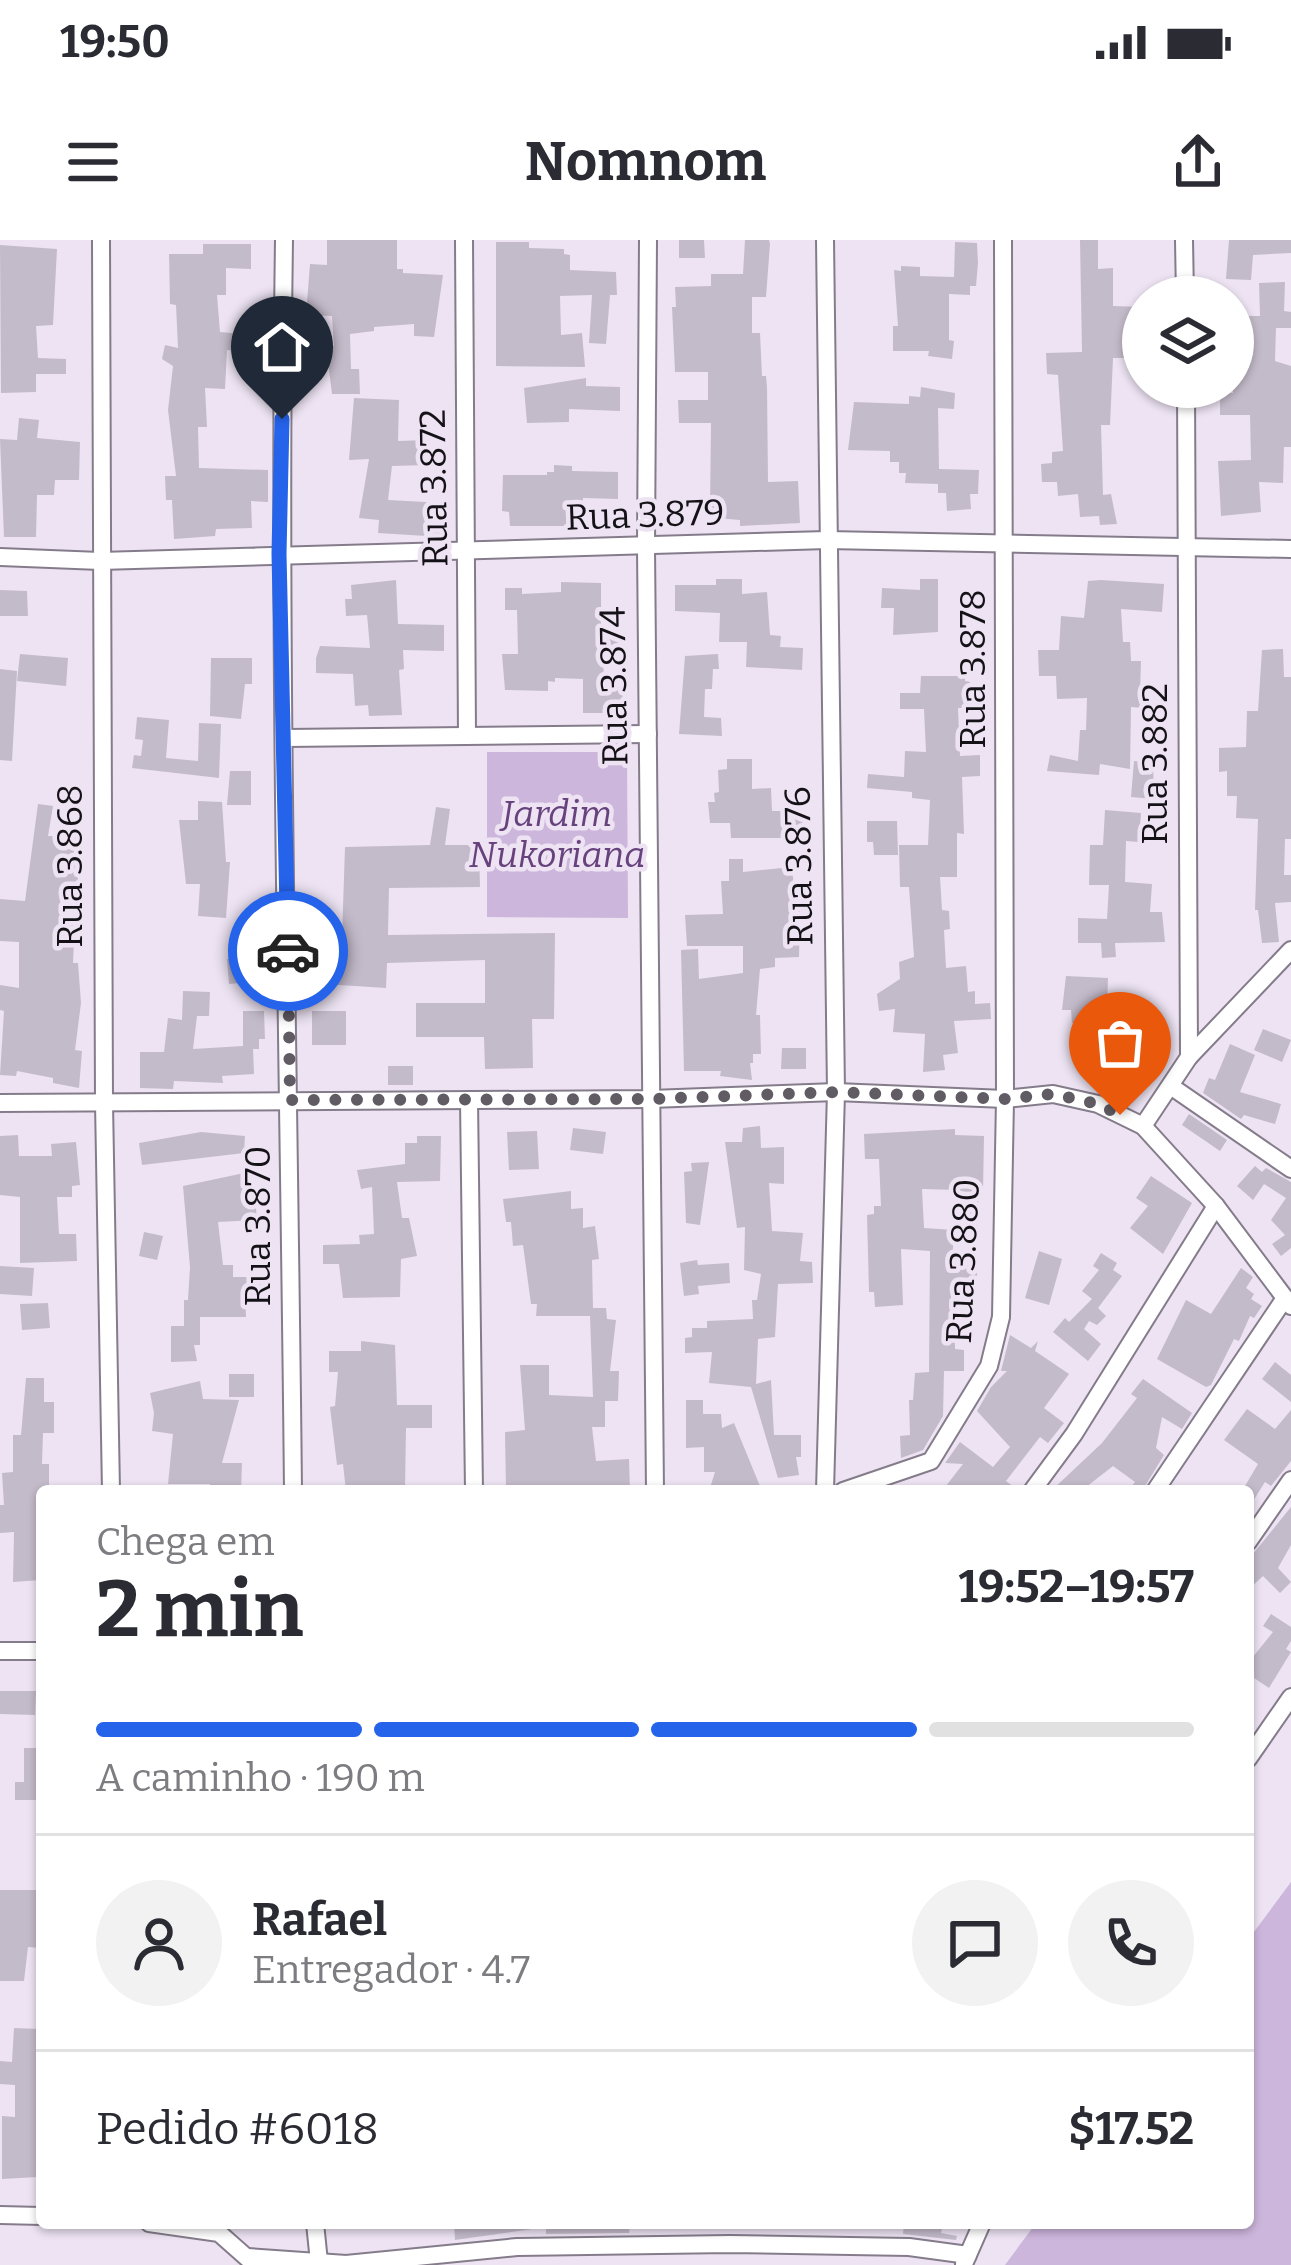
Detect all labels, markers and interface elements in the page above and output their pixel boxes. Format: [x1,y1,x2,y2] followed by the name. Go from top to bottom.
[60,15,170,69] text: 19:50
[60,129,126,195] icon: menu
[1165,129,1231,195] icon: share
[525,130,766,194] text: Nomnom
[1122,276,1254,408] map controls
[1122,276,1254,408] button: layers
[231,296,333,419] pin
[249,314,315,380] icon: home
[411,409,457,567] street label: Rua 3.872
[565,490,725,540] street label: Rua 3.879
[951,589,995,749] street label: Rua 3.878
[591,606,637,766] street label: Rua 3.874
[1133,683,1177,845] street label: Rua 3.882
[48,784,92,948] street label: Rua 3.868
[776,786,822,946] street label: Rua 3.876
[469,792,645,877] park label: Jardim Nukoriana
[228,891,348,1011] courier
[255,918,321,984] icon: car
[1069,992,1171,1115] pin
[1087,1010,1153,1076] icon: bag
[236,1146,280,1306] street label: Rua 3.870
[937,1177,989,1345] street label: Rua 3.880
[96,1519,275,1565] text: Chega em
[959,1560,1194,1614] text: 19:52–19:57
[96,1563,303,1657] text: 2 min
[96,1755,425,1801] text: A caminho · 190 m
[96,1880,222,2006] button: person
[912,1880,1038,2006] button: chat
[1068,1880,1194,2006] button: phone
[252,1893,387,1947] text: Rafael
[252,1947,530,1993] text: Entregador · 4.7
[96,2102,379,2156] text: Pedido #6018
[1068,2102,1194,2156] text: $17.52

